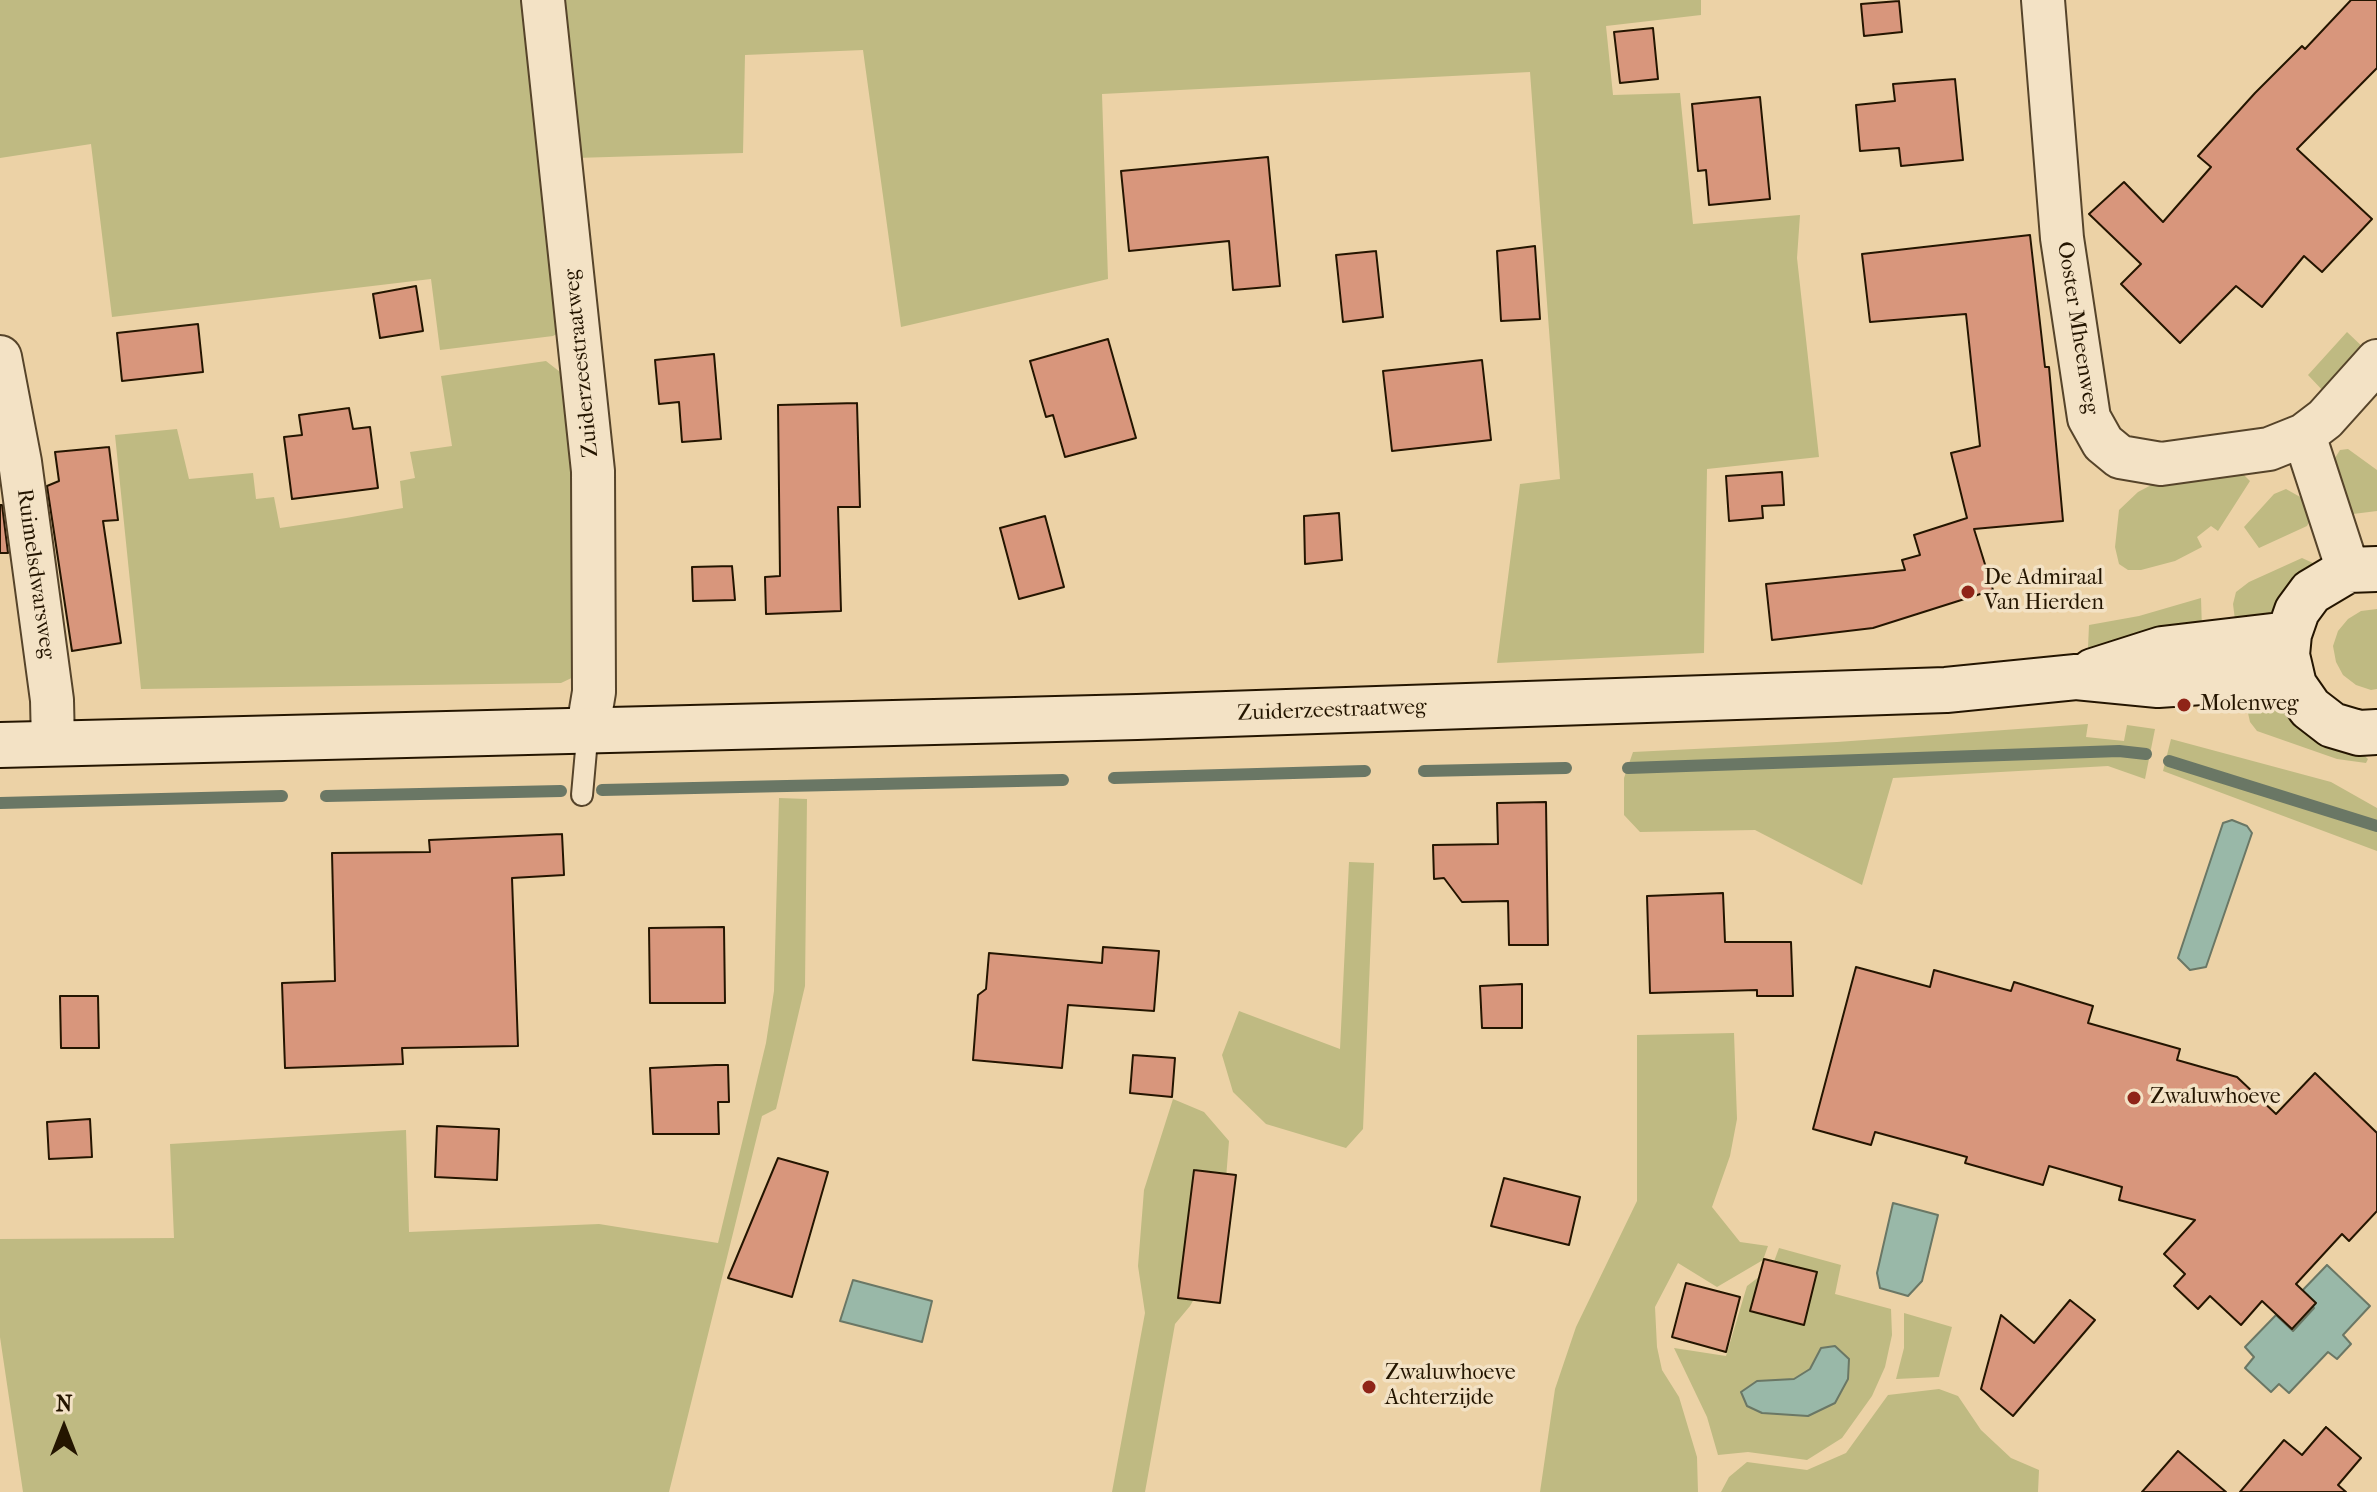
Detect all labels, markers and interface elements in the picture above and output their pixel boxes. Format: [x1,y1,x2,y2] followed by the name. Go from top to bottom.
[2050,240,2104,416] street label: Ooster Mheenweg
[559,267,605,459] street label: Zuiderzeestraatweg
[10,487,60,661] street label: Ruimelsdwarsweg
[1984,566,2104,618] place label: De Admiraal Van Hierden
[1959,583,1977,601] marker: De Admiraal Van Hierden
[2200,692,2299,718] place label: Molenweg
[1237,695,1427,727] street label: Zuiderzeestraatweg
[2175,696,2193,714] marker: Molenweg
[2150,1085,2281,1111] place label: Zwaluwhoeve
[2125,1089,2143,1107] marker: Zwaluwhoeve
[1385,1361,1516,1412] place label: Zwaluwhoeve Achterzijde
[1360,1378,1378,1396] marker: Zwaluwhoeve Achterzijde
[24,1388,104,1468] north arrow
[56,1391,72,1417] text: N

